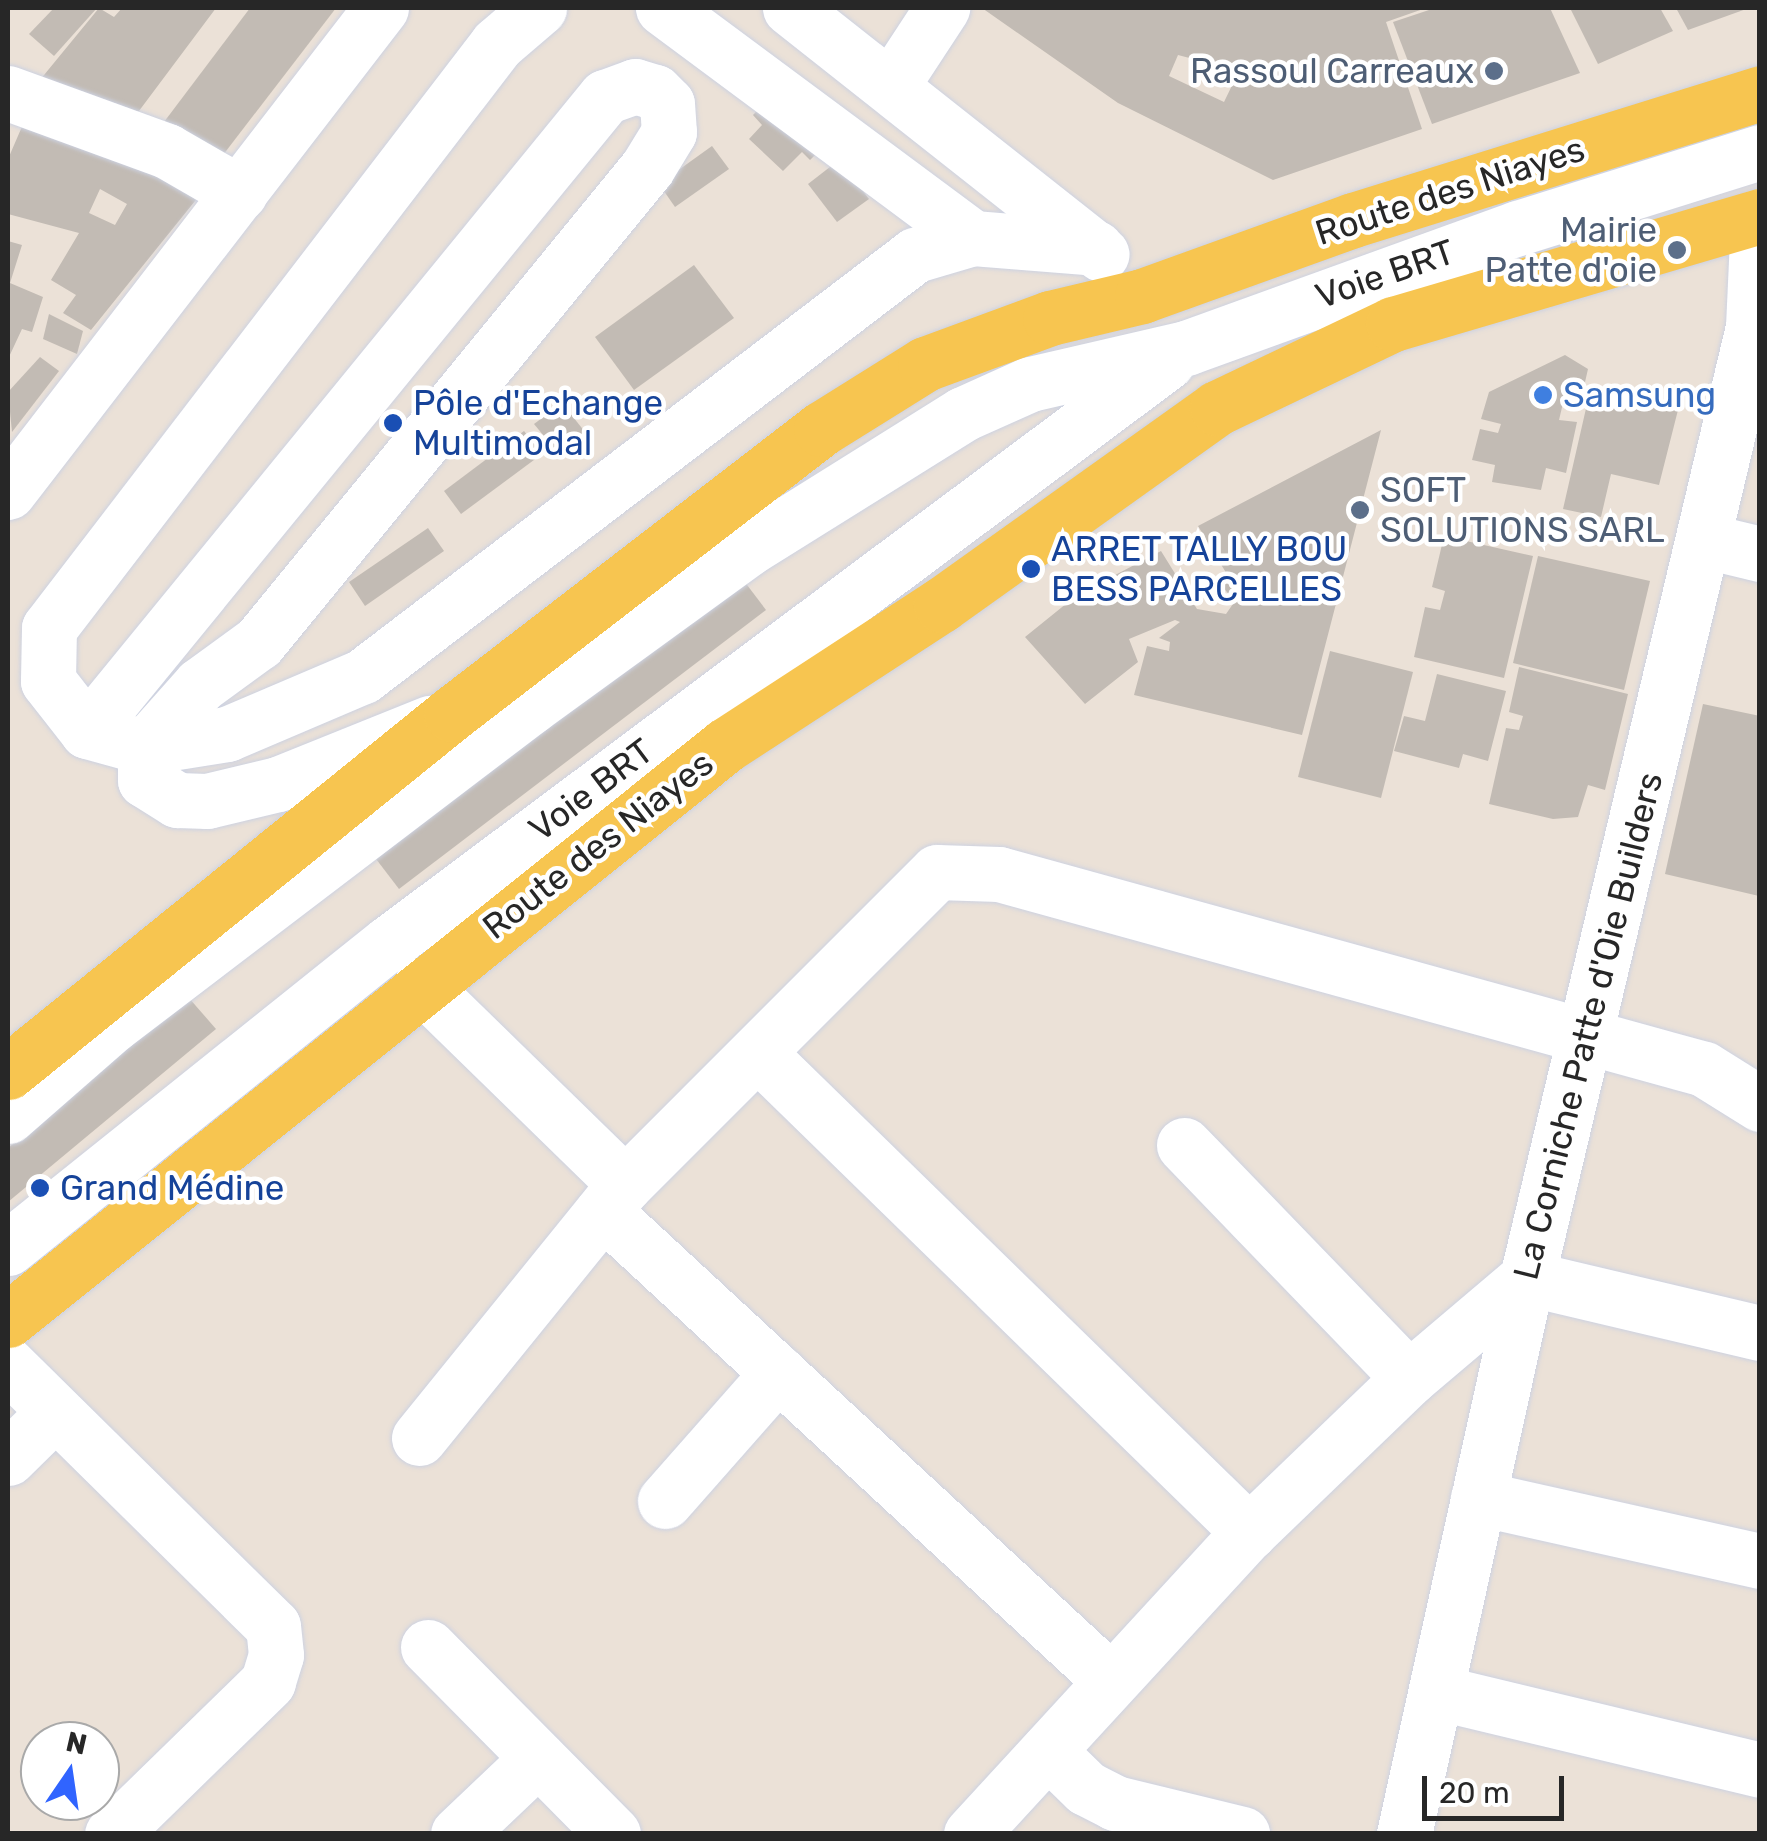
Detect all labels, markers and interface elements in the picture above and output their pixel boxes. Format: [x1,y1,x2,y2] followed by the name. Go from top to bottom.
[1190,50,1474,92] place label: Rassoul Carreaux
[1483,60,1505,82] marker: Rassoul Carreaux
[1310,128,1590,254] street label: Route des Niayes
[1485,209,1657,291] place label: Mairie Patte d'oie
[1310,231,1460,317] street label: Voie BRT
[1666,239,1688,261] marker: Mairie Patte d'oie
[1563,374,1716,416] place label: Samsung
[413,382,663,464] place label: Pôle d'Echange Multimodal
[1532,384,1554,406] marker: Samsung
[382,412,404,434] marker: Pôle d'Echange Multimodal
[1380,469,1665,551] place label: SOFT SOLUTIONS SARL
[1349,499,1371,521] marker: SOFT SOLUTIONS SARL
[1051,528,1350,610] place label: ARRET TALLY BOU BESS PARCELLES
[1020,558,1042,580] marker: ARRET TALLY BOU BESS PARCELLES
[521,730,661,850] street label: Voie BRT
[475,742,721,948] street label: Route des Niayes
[1505,768,1671,1284] street label: La Corniche Patte d'Oie Builders
[60,1167,284,1209] place label: Grand Médine
[29,1177,51,1199] marker: Grand Médine
[20,1721,120,1821] north arrow
[63,1725,90,1762] text: N
[1427,1756,1570,1818] scale bar
[1439,1775,1510,1811] text: 20 m

